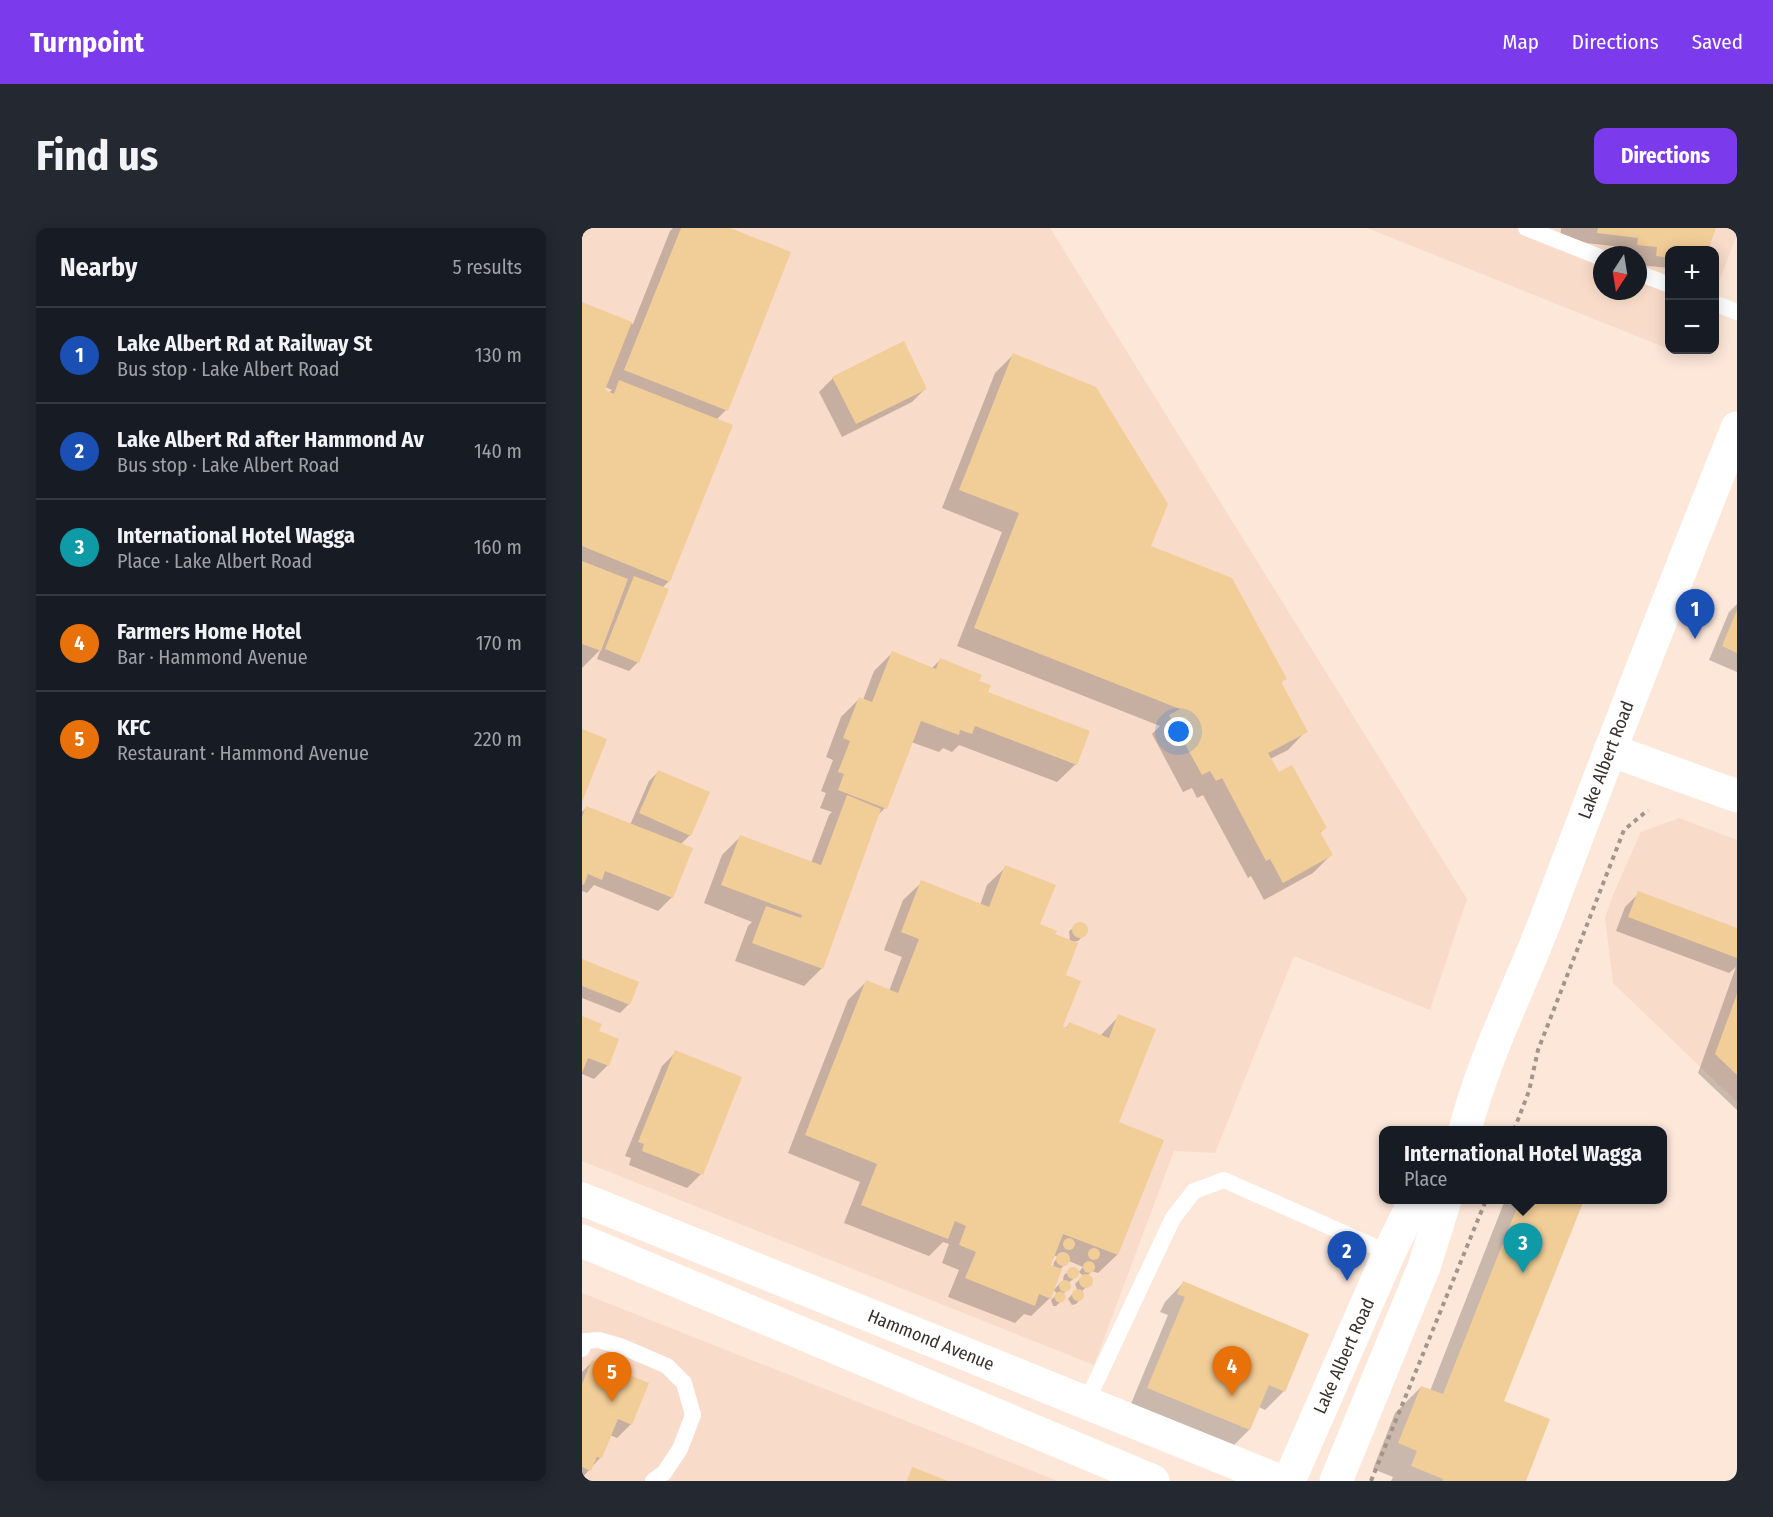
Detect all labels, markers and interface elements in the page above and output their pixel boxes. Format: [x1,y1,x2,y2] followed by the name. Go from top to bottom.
[30,26,144,59] text: Turnpoint
[1502,29,1539,55] text: Map
[1572,29,1659,55] text: Directions
[1692,29,1743,55] text: Saved
[1594,128,1737,184] button: Directions
[36,131,158,181] text: Find us
[1593,246,1647,300] north arrow
[1665,246,1719,354] map controls
[1665,246,1719,300] button: +
[60,252,137,283] text: Nearby
[452,255,522,279] text: 5 results
[1665,300,1719,354] button: −
[117,330,372,357] text: Lake Albert Rd at Railway St
[75,343,84,367] text: 1
[475,343,522,367] text: 130 m
[117,357,339,381] text: Bus stop · Lake Albert Road
[117,426,424,453] text: Lake Albert Rd after Hammond Av
[75,439,84,463] text: 2
[474,439,522,463] text: 140 m
[117,453,339,477] text: Bus stop · Lake Albert Road
[117,522,355,549] text: International Hotel Wagga
[75,535,84,559] text: 3
[474,535,522,559] text: 160 m
[117,549,312,573] text: Place · Lake Albert Road
[1676,590,1714,639] pin: 1
[117,618,301,645] text: Farmers Home Hotel
[74,631,85,655] text: 4
[476,631,522,655] text: 170 m
[117,645,308,669] text: Bar · Hammond Avenue
[1573,698,1639,822] street label: Lake Albert Road
[117,714,151,741] text: KFC
[1164,717,1193,746] your location
[75,727,84,751] text: 5
[474,727,522,751] text: 220 m
[117,741,369,765] text: Restaurant · Hammond Avenue
[1379,1126,1667,1204] popup
[1404,1140,1642,1167] text: International Hotel Wagga
[1404,1167,1447,1191] text: Place
[1504,1224,1542,1273] pin: 3
[1328,1232,1366,1281] pin: 2
[1309,1295,1379,1417] street label: Lake Albert Road
[865,1305,997,1375] street label: Hammond Avenue
[1212,1346,1252,1396] pin: 4
[592,1352,632,1402] pin: 5

